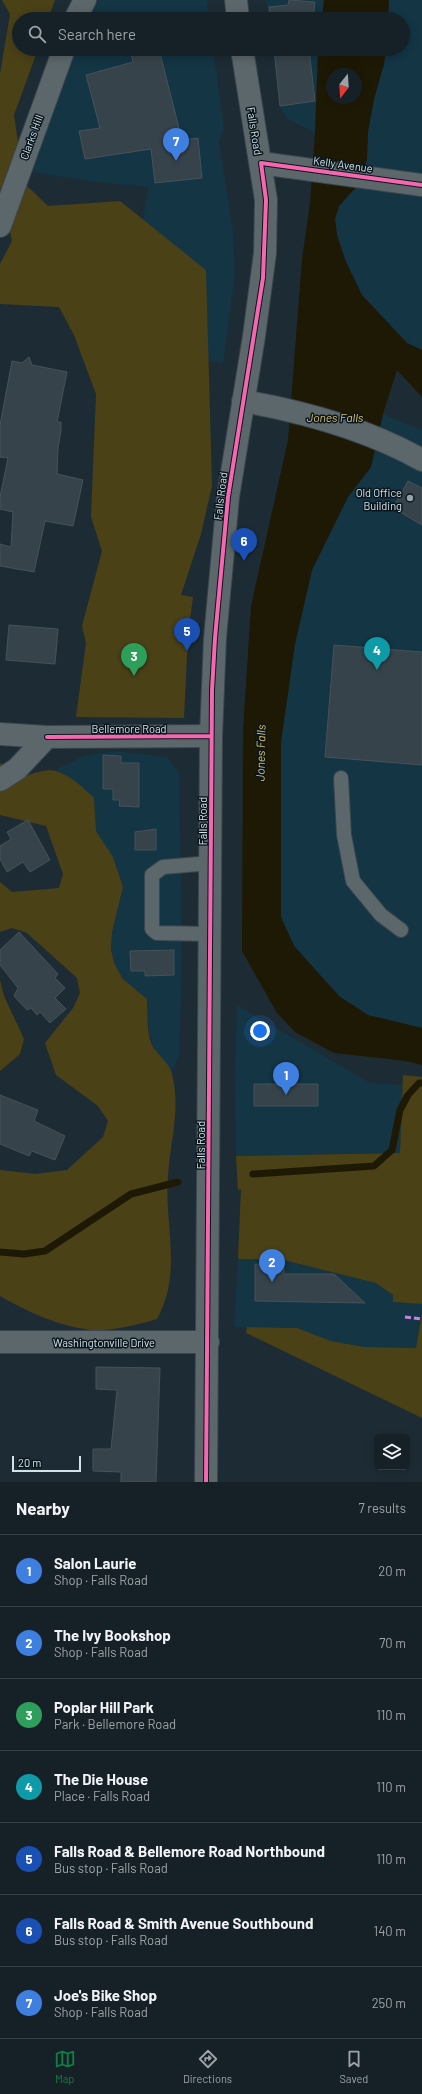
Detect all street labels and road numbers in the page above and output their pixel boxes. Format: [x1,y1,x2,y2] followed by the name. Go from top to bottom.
[245,106,265,156] street label: Falls Road
[17,113,45,161] street label: Clarks Hill
[313,153,374,175] street label: Kelly Avenue
[211,471,229,521] street label: Falls Road
[91,722,167,735] street label: Bellemore Road
[196,797,209,845] street label: Falls Road
[194,1121,207,1169] street label: Falls Road
[53,1336,155,1349] street label: Washingtonville Drive

